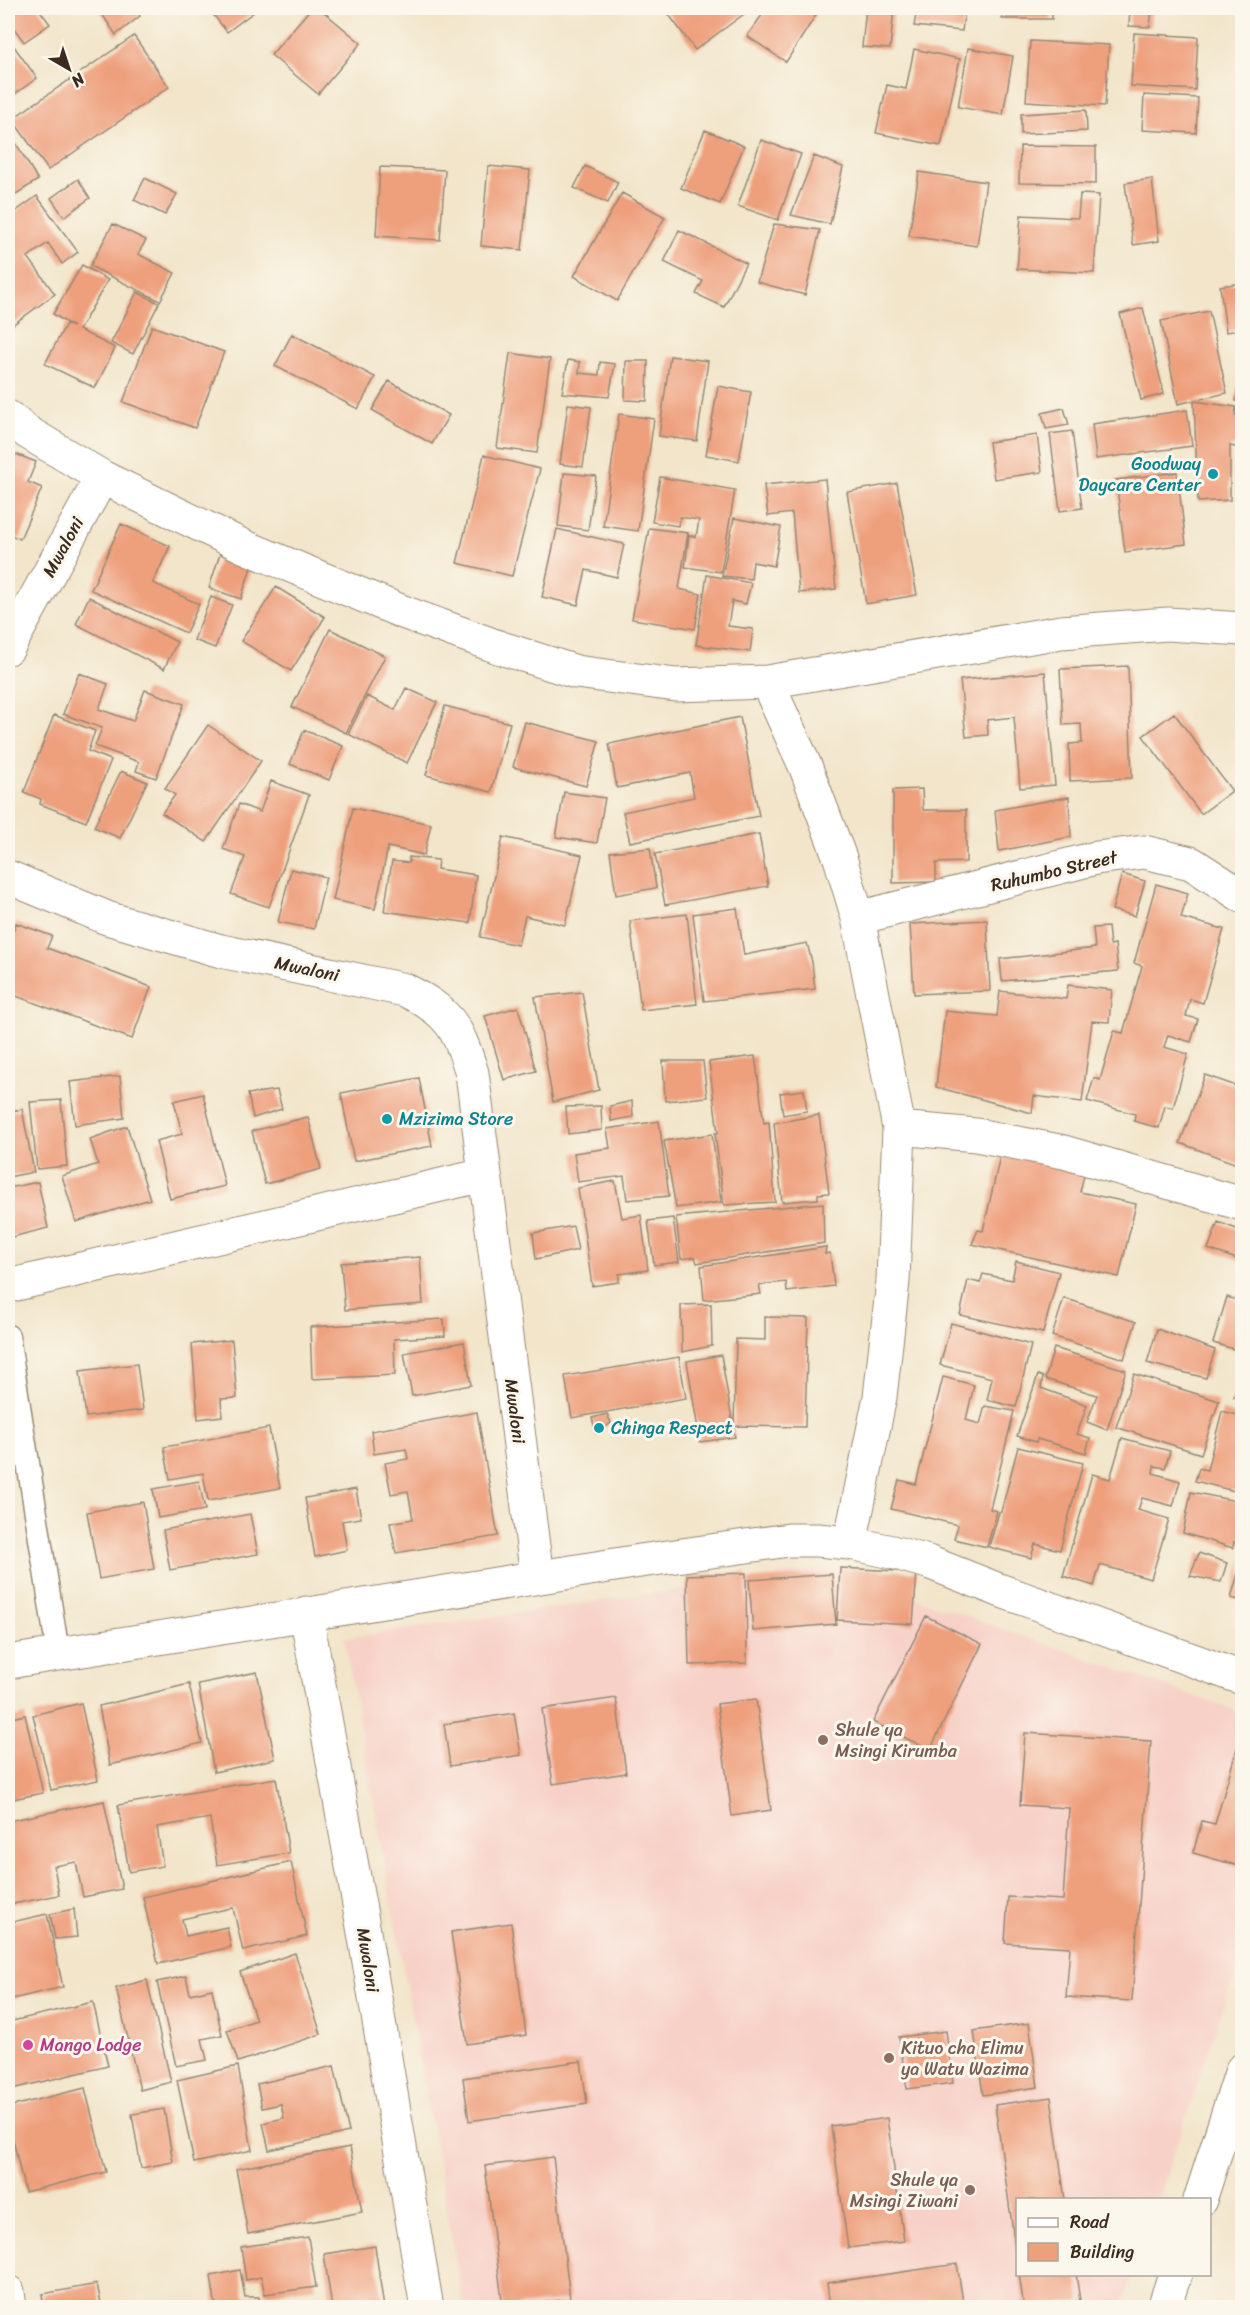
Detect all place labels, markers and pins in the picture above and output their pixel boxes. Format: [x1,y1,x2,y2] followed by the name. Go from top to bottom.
[1078,448,1203,501] place label: Goodway Daycare Center
[1206,467,1220,481] marker: Goodway Daycare Center
[399,1103,513,1135] place label: Mzizima Store
[380,1112,394,1126] marker: Mzizima Store
[611,1412,733,1444] place label: Chinga Respect
[592,1421,606,1435] marker: Chinga Respect
[835,1714,958,1767] place label: Shule ya Msingi Kirumba
[816,1733,830,1747] marker: Shule ya Msingi Kirumba
[40,2029,141,2061] place label: Mango Lodge
[901,2032,1029,2085] place label: Kituo cha Elimu ya Watu Wazima
[21,2038,35,2052] marker: Mango Lodge
[882,2051,896,2065] marker: Kituo cha Elimu ya Watu Wazima
[850,2164,959,2217] place label: Shule ya Msingi Ziwani
[963,2183,977,2197] marker: Shule ya Msingi Ziwani

